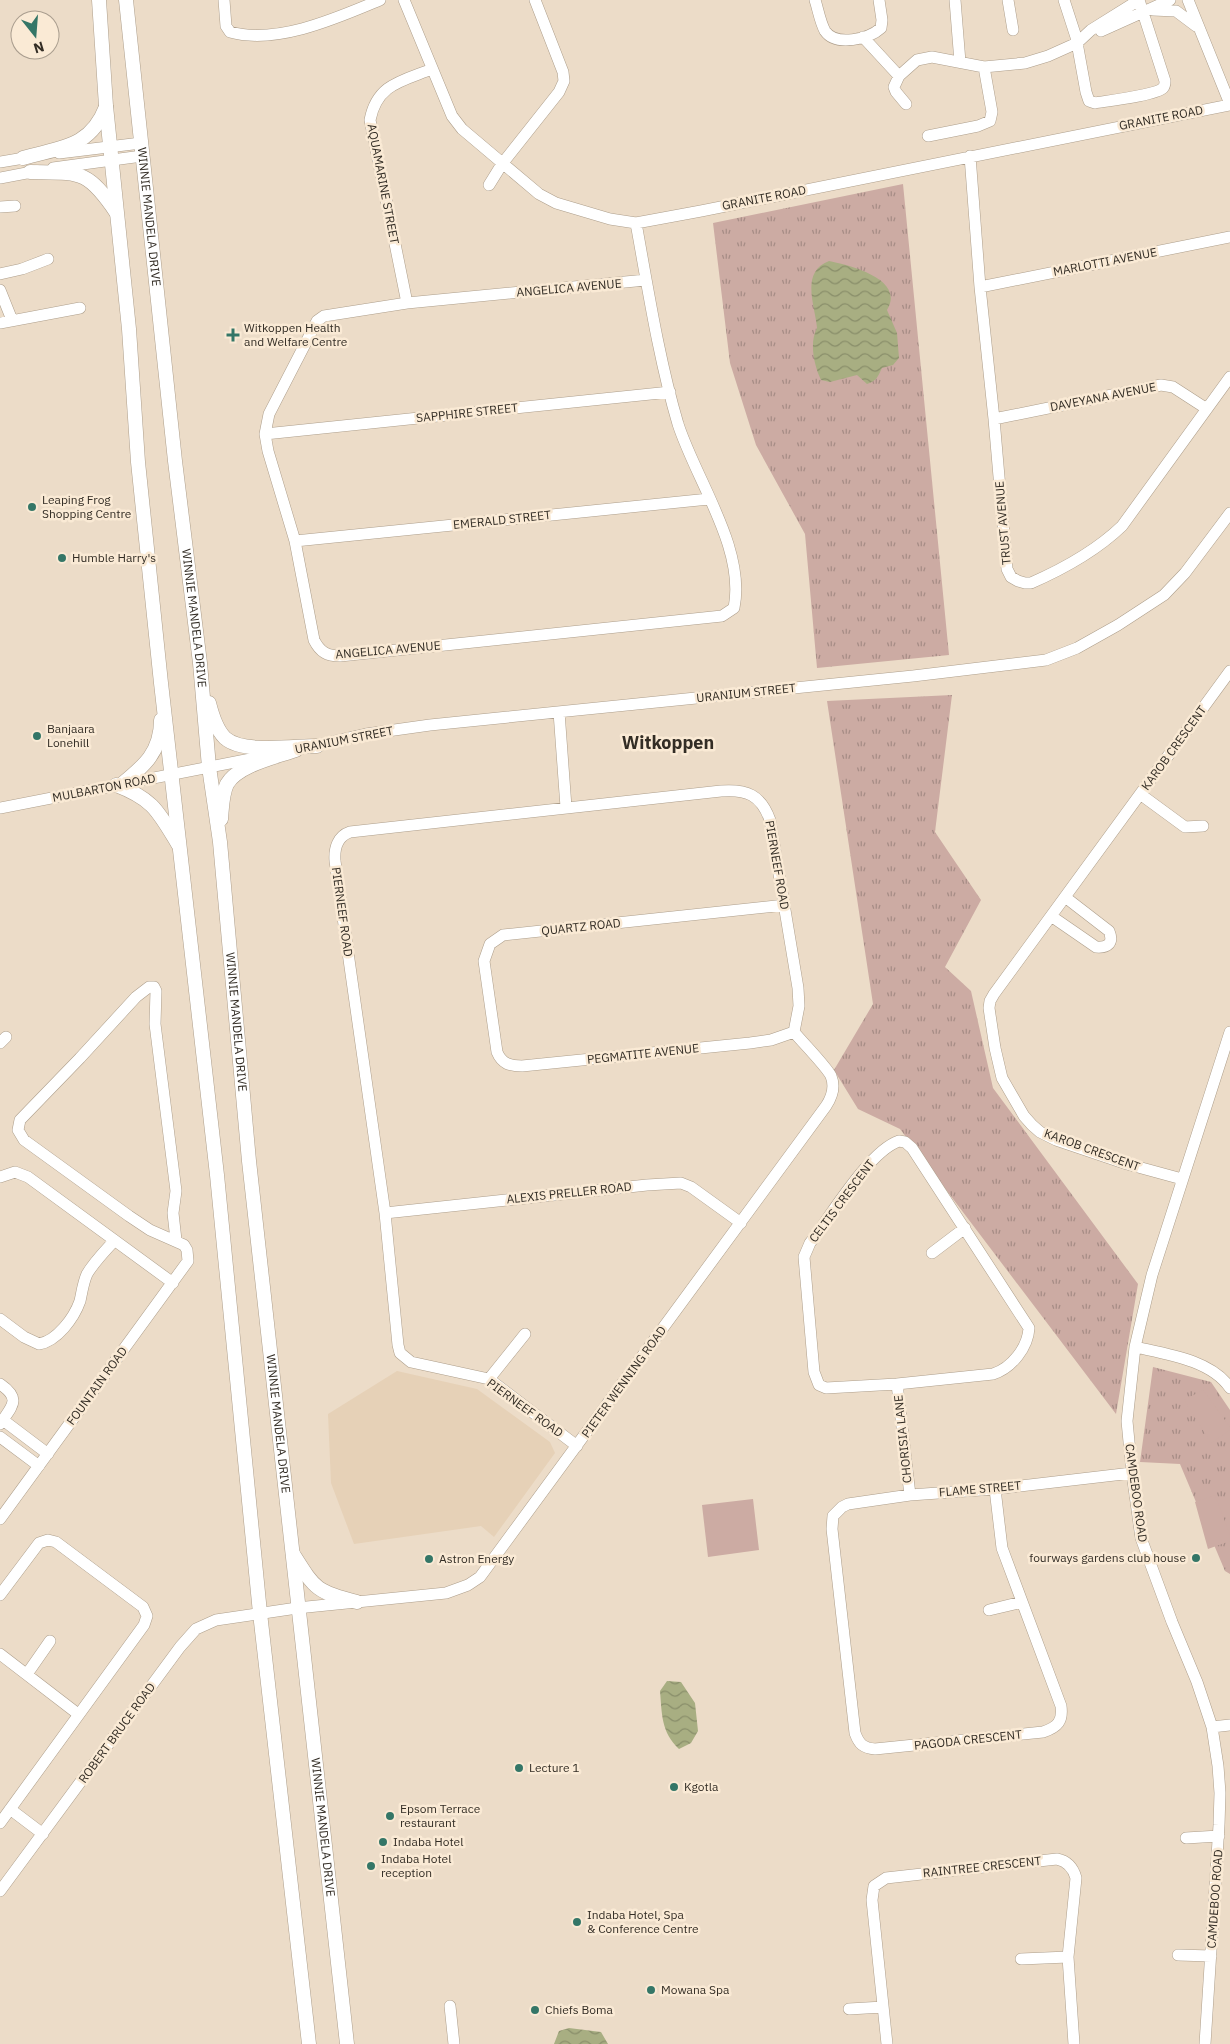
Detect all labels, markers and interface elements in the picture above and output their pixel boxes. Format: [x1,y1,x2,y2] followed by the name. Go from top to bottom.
[10,10,60,60] north arrow
[31,37,46,58] text: N
[1118,102,1204,133] street label: GRANITE ROAD
[364,123,403,245] street label: AQUAMARINE STREET
[135,146,164,287] street label: WINNIE MANDELA DRIVE
[721,182,807,213] street label: GRANITE ROAD
[1052,244,1158,279] street label: MARLOTTI AVENUE
[516,275,622,300] street label: ANGELICA AVENUE
[244,320,348,349] place label: Witkoppen Health and Welfare Centre
[226,328,240,342] marker: Witkoppen Health and Welfare Centre
[1049,379,1157,414] street label: DAVEYANA AVENUE
[415,400,519,425] street label: SAPPHIRE STREET
[991,480,1014,566] street label: TRUST AVENUE
[42,492,132,521] place label: Leaping Frog Shopping Centre
[26,501,38,513] marker: Leaping Frog Shopping Centre
[452,507,552,532] street label: EMERALD STREET
[179,548,210,688] street label: WINNIE MANDELA DRIVE
[72,550,156,565] place label: Humble Harry's
[56,552,68,564] marker: Humble Harry's
[335,637,441,662] street label: ANGELICA AVENUE
[696,680,796,705] street label: URANIUM STREET
[1138,702,1209,793] street label: KAROB CRESCENT
[47,721,95,750] place label: Banjaara Lonehill
[294,723,394,756] street label: URANIUM STREET
[31,730,43,742] marker: Banjaara Lonehill
[622,731,714,754] district label: Witkoppen
[51,770,157,805] street label: MULBARTON ROAD
[762,819,793,911] street label: PIERNEEF ROAD
[329,866,356,958] street label: PIERNEEF ROAD
[540,915,621,938] street label: QUARTZ ROAD
[223,952,251,1092] street label: WINNIE MANDELA DRIVE
[586,1040,700,1067] street label: PEGMATITE AVENUE
[1042,1125,1142,1174] street label: KAROB CRESCENT
[806,1156,878,1245] street label: CELTIS CRESCENT
[506,1178,632,1207] street label: ALEXIS PRELLER ROAD
[578,1323,669,1440] street label: PIETER WENNING ROAD
[63,1344,130,1428] street label: FOUNTAIN ROAD
[263,1353,294,1494] street label: WINNIE MANDELA DRIVE
[484,1375,566,1440] street label: PIERNEEF ROAD
[890,1394,915,1484] street label: CHORISIA LANE
[1122,1443,1151,1543] street label: CAMDEBOO ROAD
[938,1477,1022,1500] street label: FLAME STREET
[1029,1550,1186,1565] place label: fourways gardens club house
[439,1551,514,1566] place label: Astron Energy
[1190,1552,1202,1564] marker: fourways gardens club house
[423,1553,435,1565] marker: Astron Energy
[75,1680,158,1786] street label: ROBERT BRUCE ROAD
[913,1726,1023,1753] street label: PAGODA CRESCENT
[308,1757,339,1898] street label: WINNIE MANDELA DRIVE
[529,1760,580,1775] place label: Lecture 1
[513,1762,525,1774] marker: Lecture 1
[684,1779,719,1794] place label: Kgotla
[668,1781,680,1793] marker: Kgotla
[400,1801,481,1830] place label: Epsom Terrace restaurant
[384,1810,396,1822] marker: Epsom Terrace restaurant
[393,1834,463,1849] place label: Indaba Hotel
[377,1836,389,1848] marker: Indaba Hotel
[1204,1849,1225,1949] street label: CAMDEBOO ROAD
[381,1851,451,1880] place label: Indaba Hotel reception
[922,1853,1042,1880] street label: RAINTREE CRESCENT
[365,1860,377,1872] marker: Indaba Hotel reception
[587,1907,699,1936] place label: Indaba Hotel, Spa & Conference Centre
[571,1916,583,1928] marker: Indaba Hotel, Spa & Conference Centre
[661,1982,730,1997] place label: Mowana Spa
[645,1984,657,1996] marker: Mowana Spa
[545,2002,613,2017] place label: Chiefs Boma
[529,2004,541,2016] marker: Chiefs Boma

